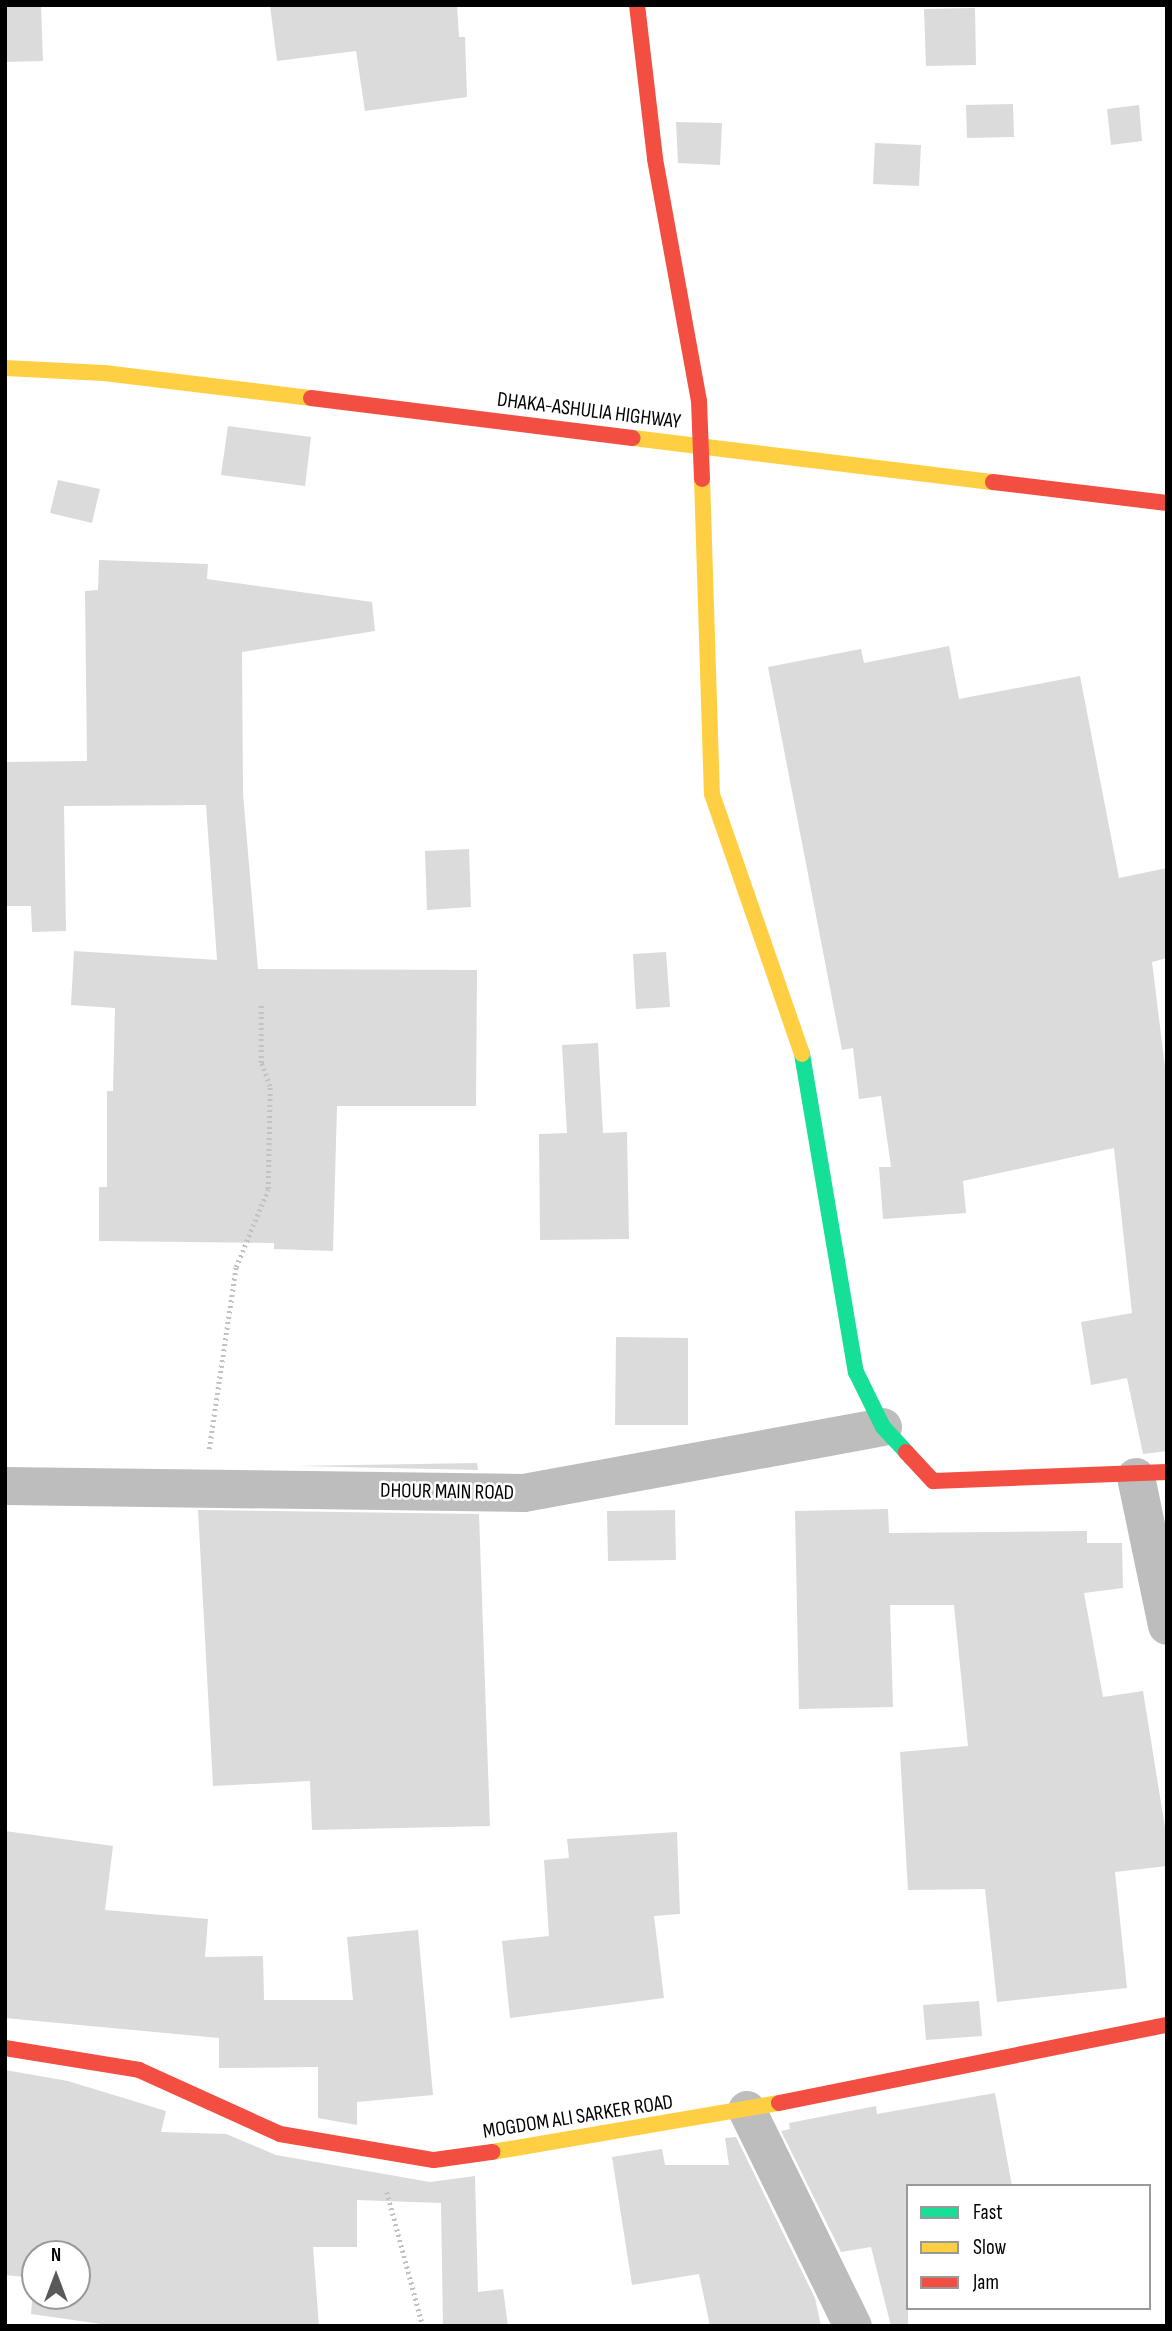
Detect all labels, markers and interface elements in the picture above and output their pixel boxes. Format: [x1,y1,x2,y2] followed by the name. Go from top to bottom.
[496,387,682,435] street label: DHAKA-ASHULIA HIGHWAY
[380,1478,514,1506] street label: DHOUR MAIN ROAD
[481,2090,675,2144] street label: MOGDOM ALI SARKER ROAD
[906,2184,1151,2310] legend
[973,2200,1003,2225] text: Fast
[973,2235,1006,2260] text: Slow
[21,2240,91,2310] north arrow
[51,2244,61,2267] text: N
[973,2270,999,2295] text: Jam

